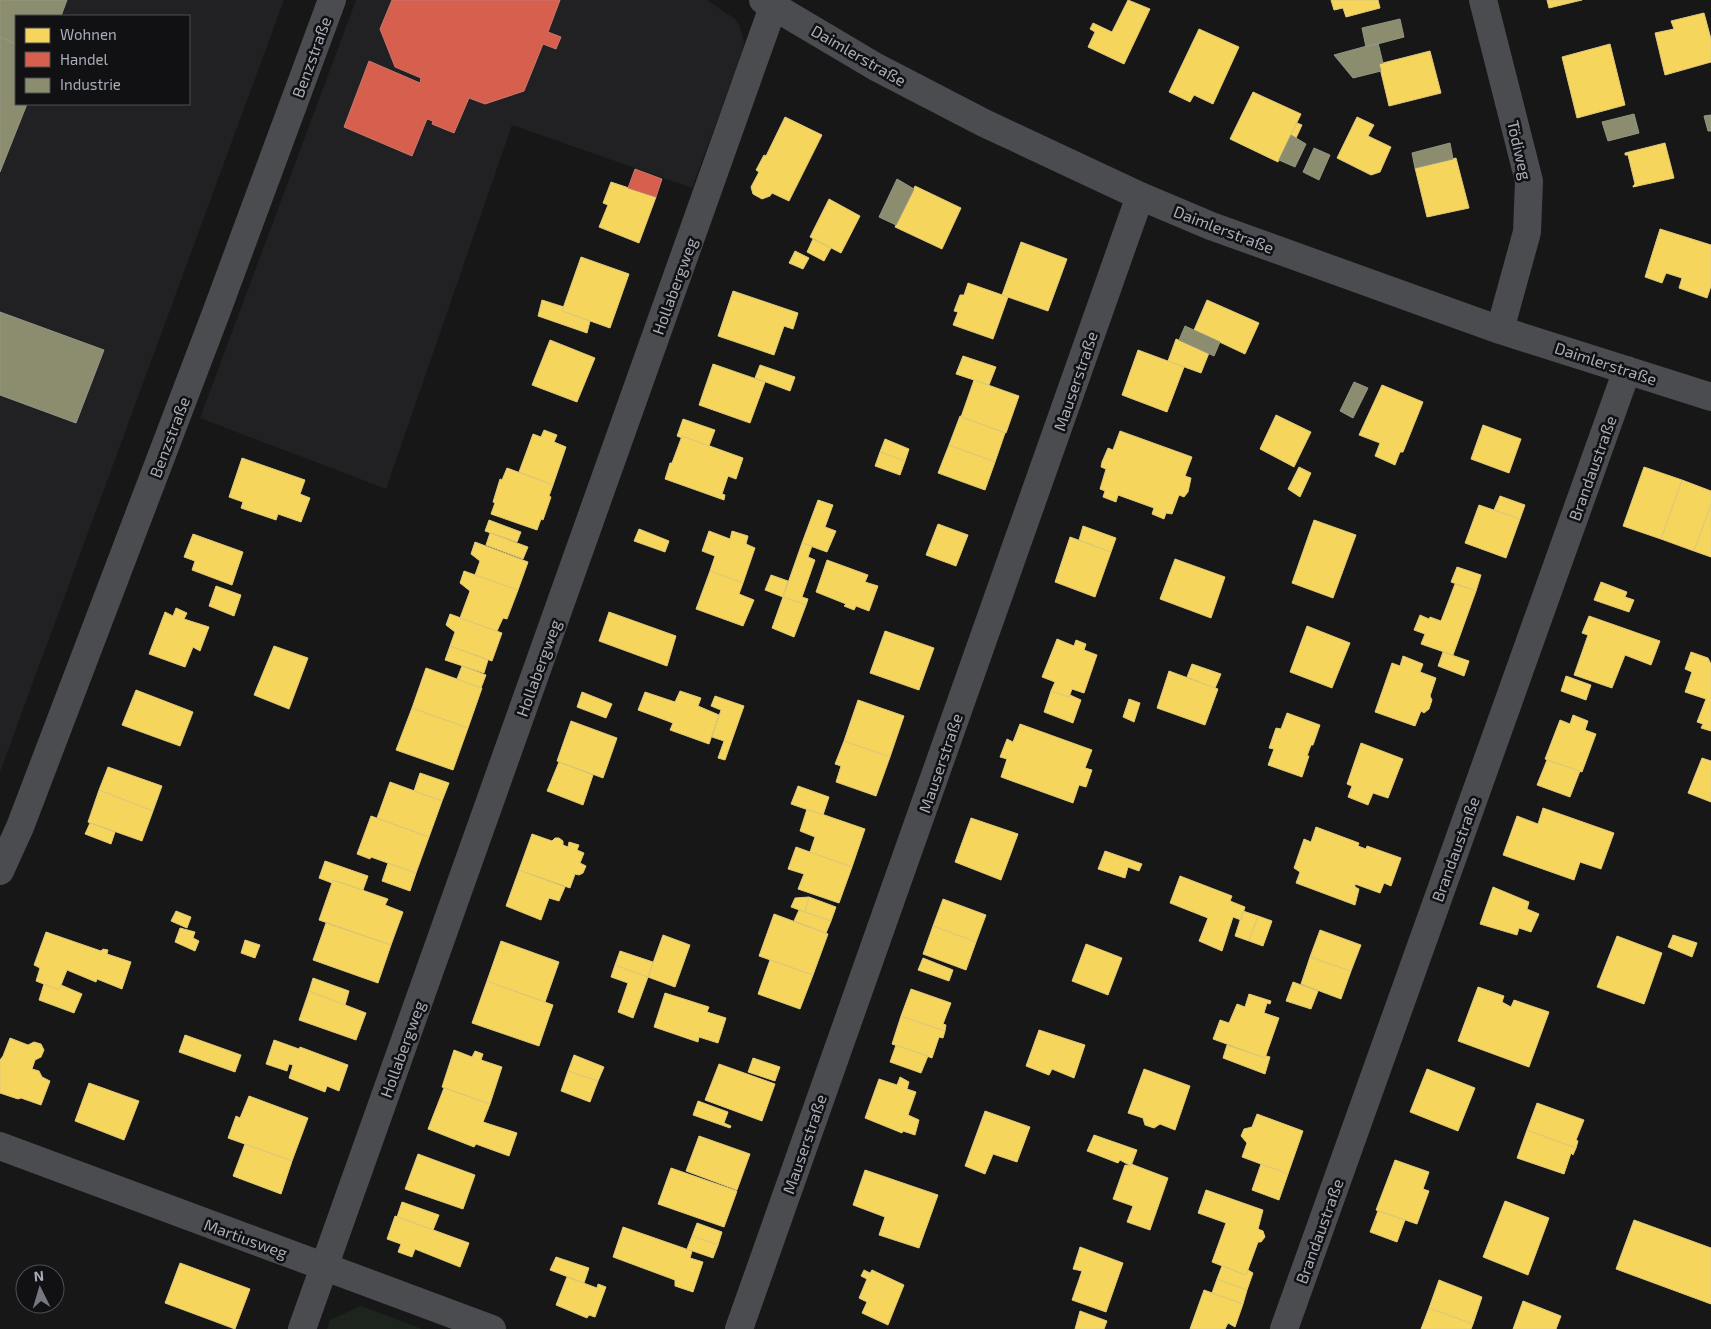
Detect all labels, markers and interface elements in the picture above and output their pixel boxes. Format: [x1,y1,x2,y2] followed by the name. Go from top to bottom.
[288,14,334,100] street label: Benzstraße
[15,15,190,105] legend
[808,20,910,90] street label: Daimlerstraße
[60,25,117,43] text: Wohnen
[60,50,109,68] text: Handel
[60,75,121,93] text: Industrie
[1504,118,1536,182] street label: Tödiweg
[1171,201,1277,257] street label: Daimlerstraße
[648,235,700,337] street label: Hollabergweg
[1049,329,1101,433] street label: Mauserstraße
[1553,338,1659,388] street label: Daimlerstraße
[145,394,193,480] street label: Benzstraße
[1564,413,1620,523] street label: Brandaustraße
[512,617,564,719] street label: Hollabergweg
[914,711,966,815] street label: Mauserstraße
[1427,794,1483,904] street label: Brandaustraße
[376,998,428,1100] street label: Hollabergweg
[778,1092,830,1196] street label: Mauserstraße
[1291,1176,1347,1286] street label: Brandaustraße
[202,1214,290,1262] street label: Martiusweg
[15,1264,65,1314] north arrow
[33,1267,45,1284] text: N

